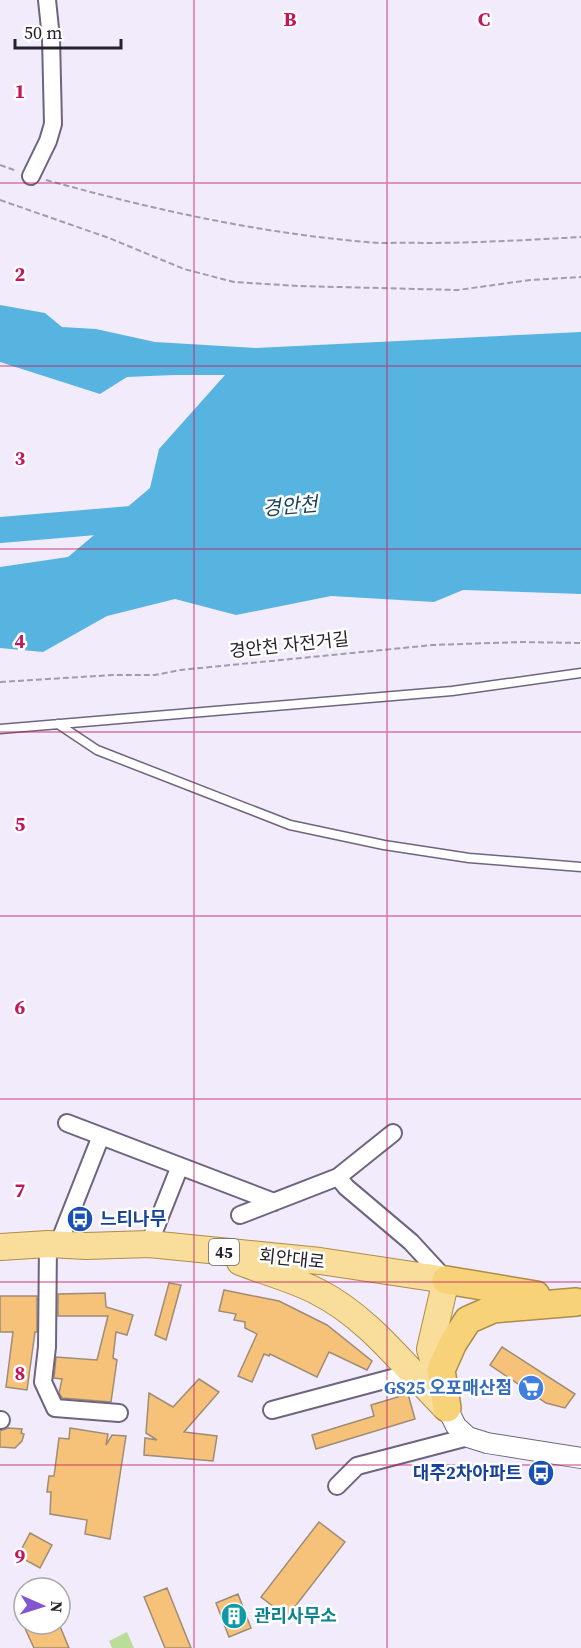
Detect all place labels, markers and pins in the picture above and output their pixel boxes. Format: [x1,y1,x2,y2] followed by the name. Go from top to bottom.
[65,1204,95,1234] bus stop icon: 느티나무
[100,1206,166,1231] place label: 느티나무
[516,1373,546,1403] supermarket icon: GS25 오포매산점
[384,1375,512,1400] place label: GS25 오포매산점
[526,1458,556,1488] bus stop icon: 대주2차아파트
[413,1460,522,1485] place label: 대주2차아파트
[219,1601,249,1631] building icon: 관리사무소
[254,1603,337,1628] place label: 관리사무소

